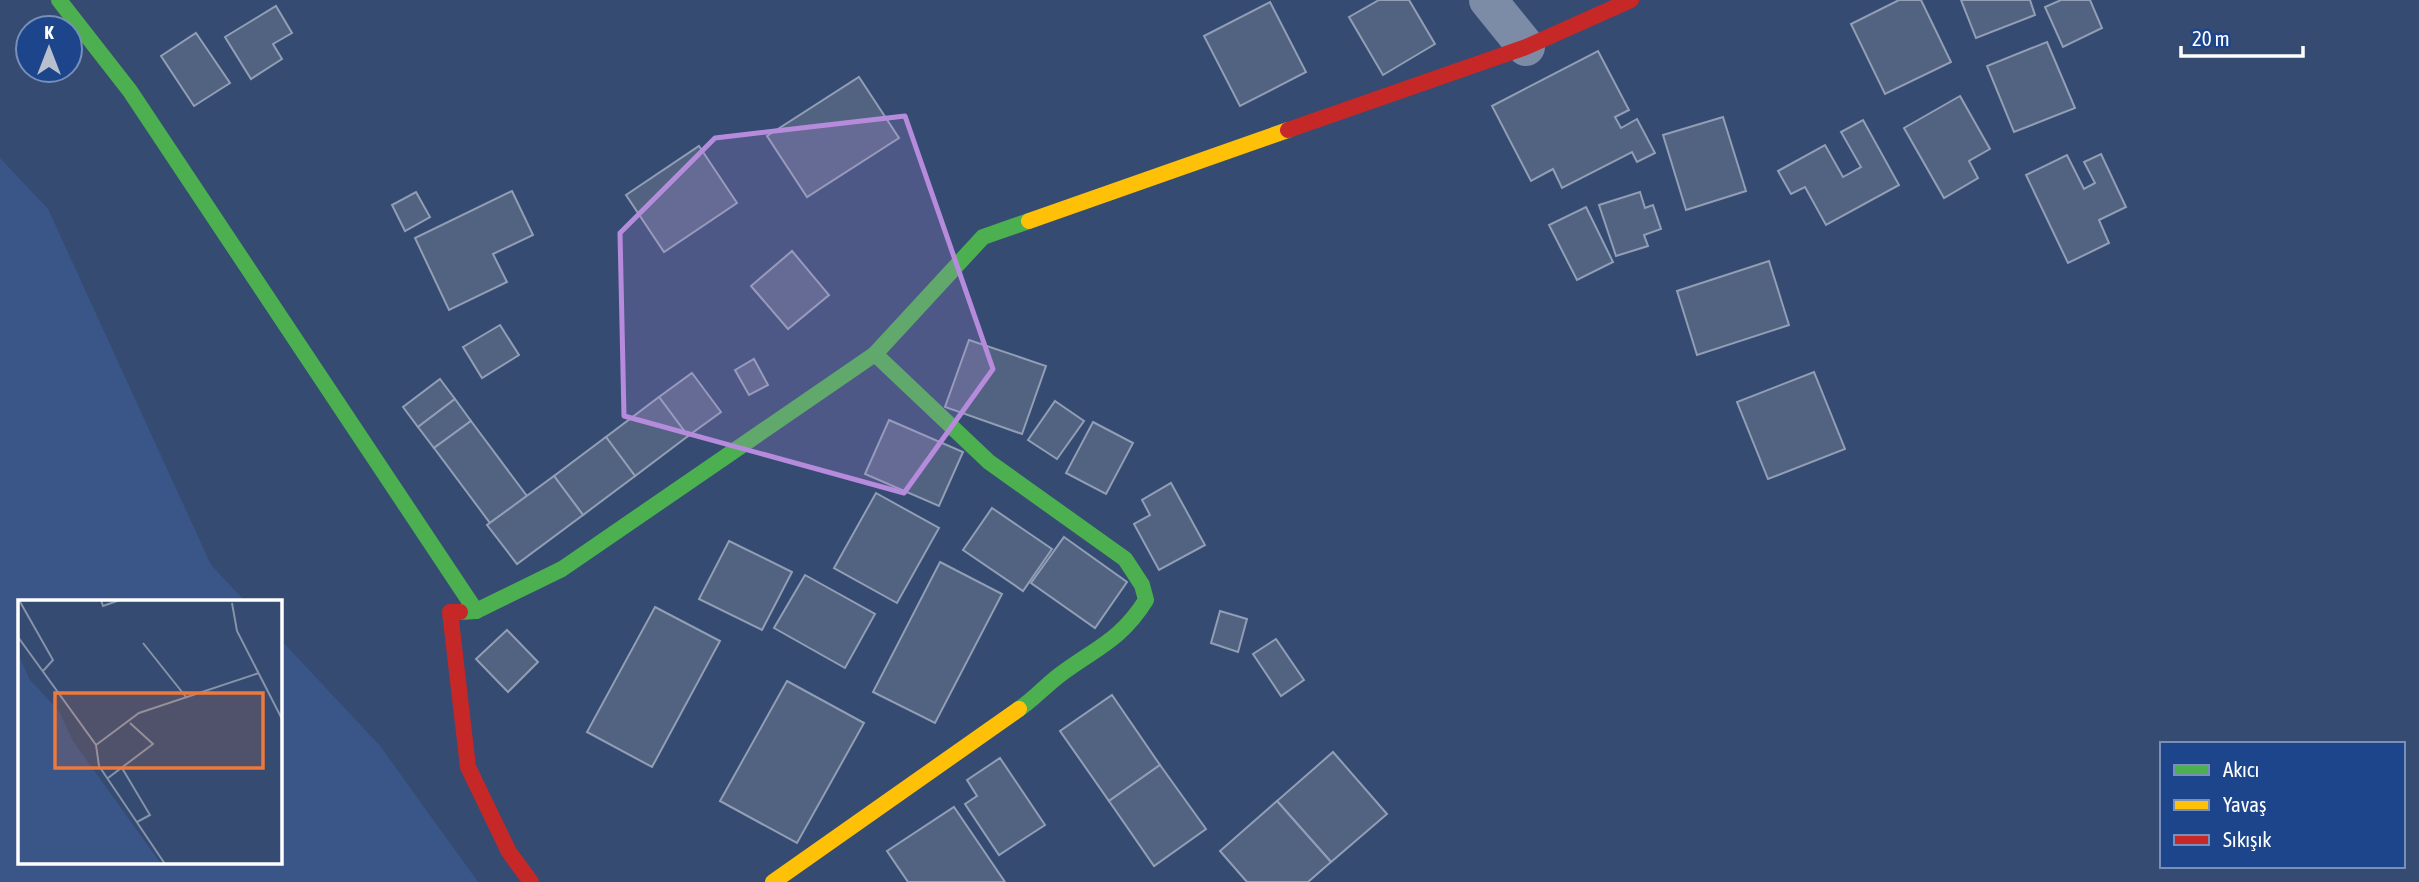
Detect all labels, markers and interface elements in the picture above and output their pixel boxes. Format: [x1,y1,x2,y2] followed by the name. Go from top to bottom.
[14,14,84,84] north arrow
[2181,14,2304,58] scale bar
[44,21,54,43] text: K
[2192,26,2230,50] text: 20 m
[18,600,282,864] inset map
[2160,742,2405,868] legend
[2223,757,2259,781] text: Akıcı
[2223,792,2266,816] text: Yavaş
[2223,827,2272,851] text: Sıkışık

